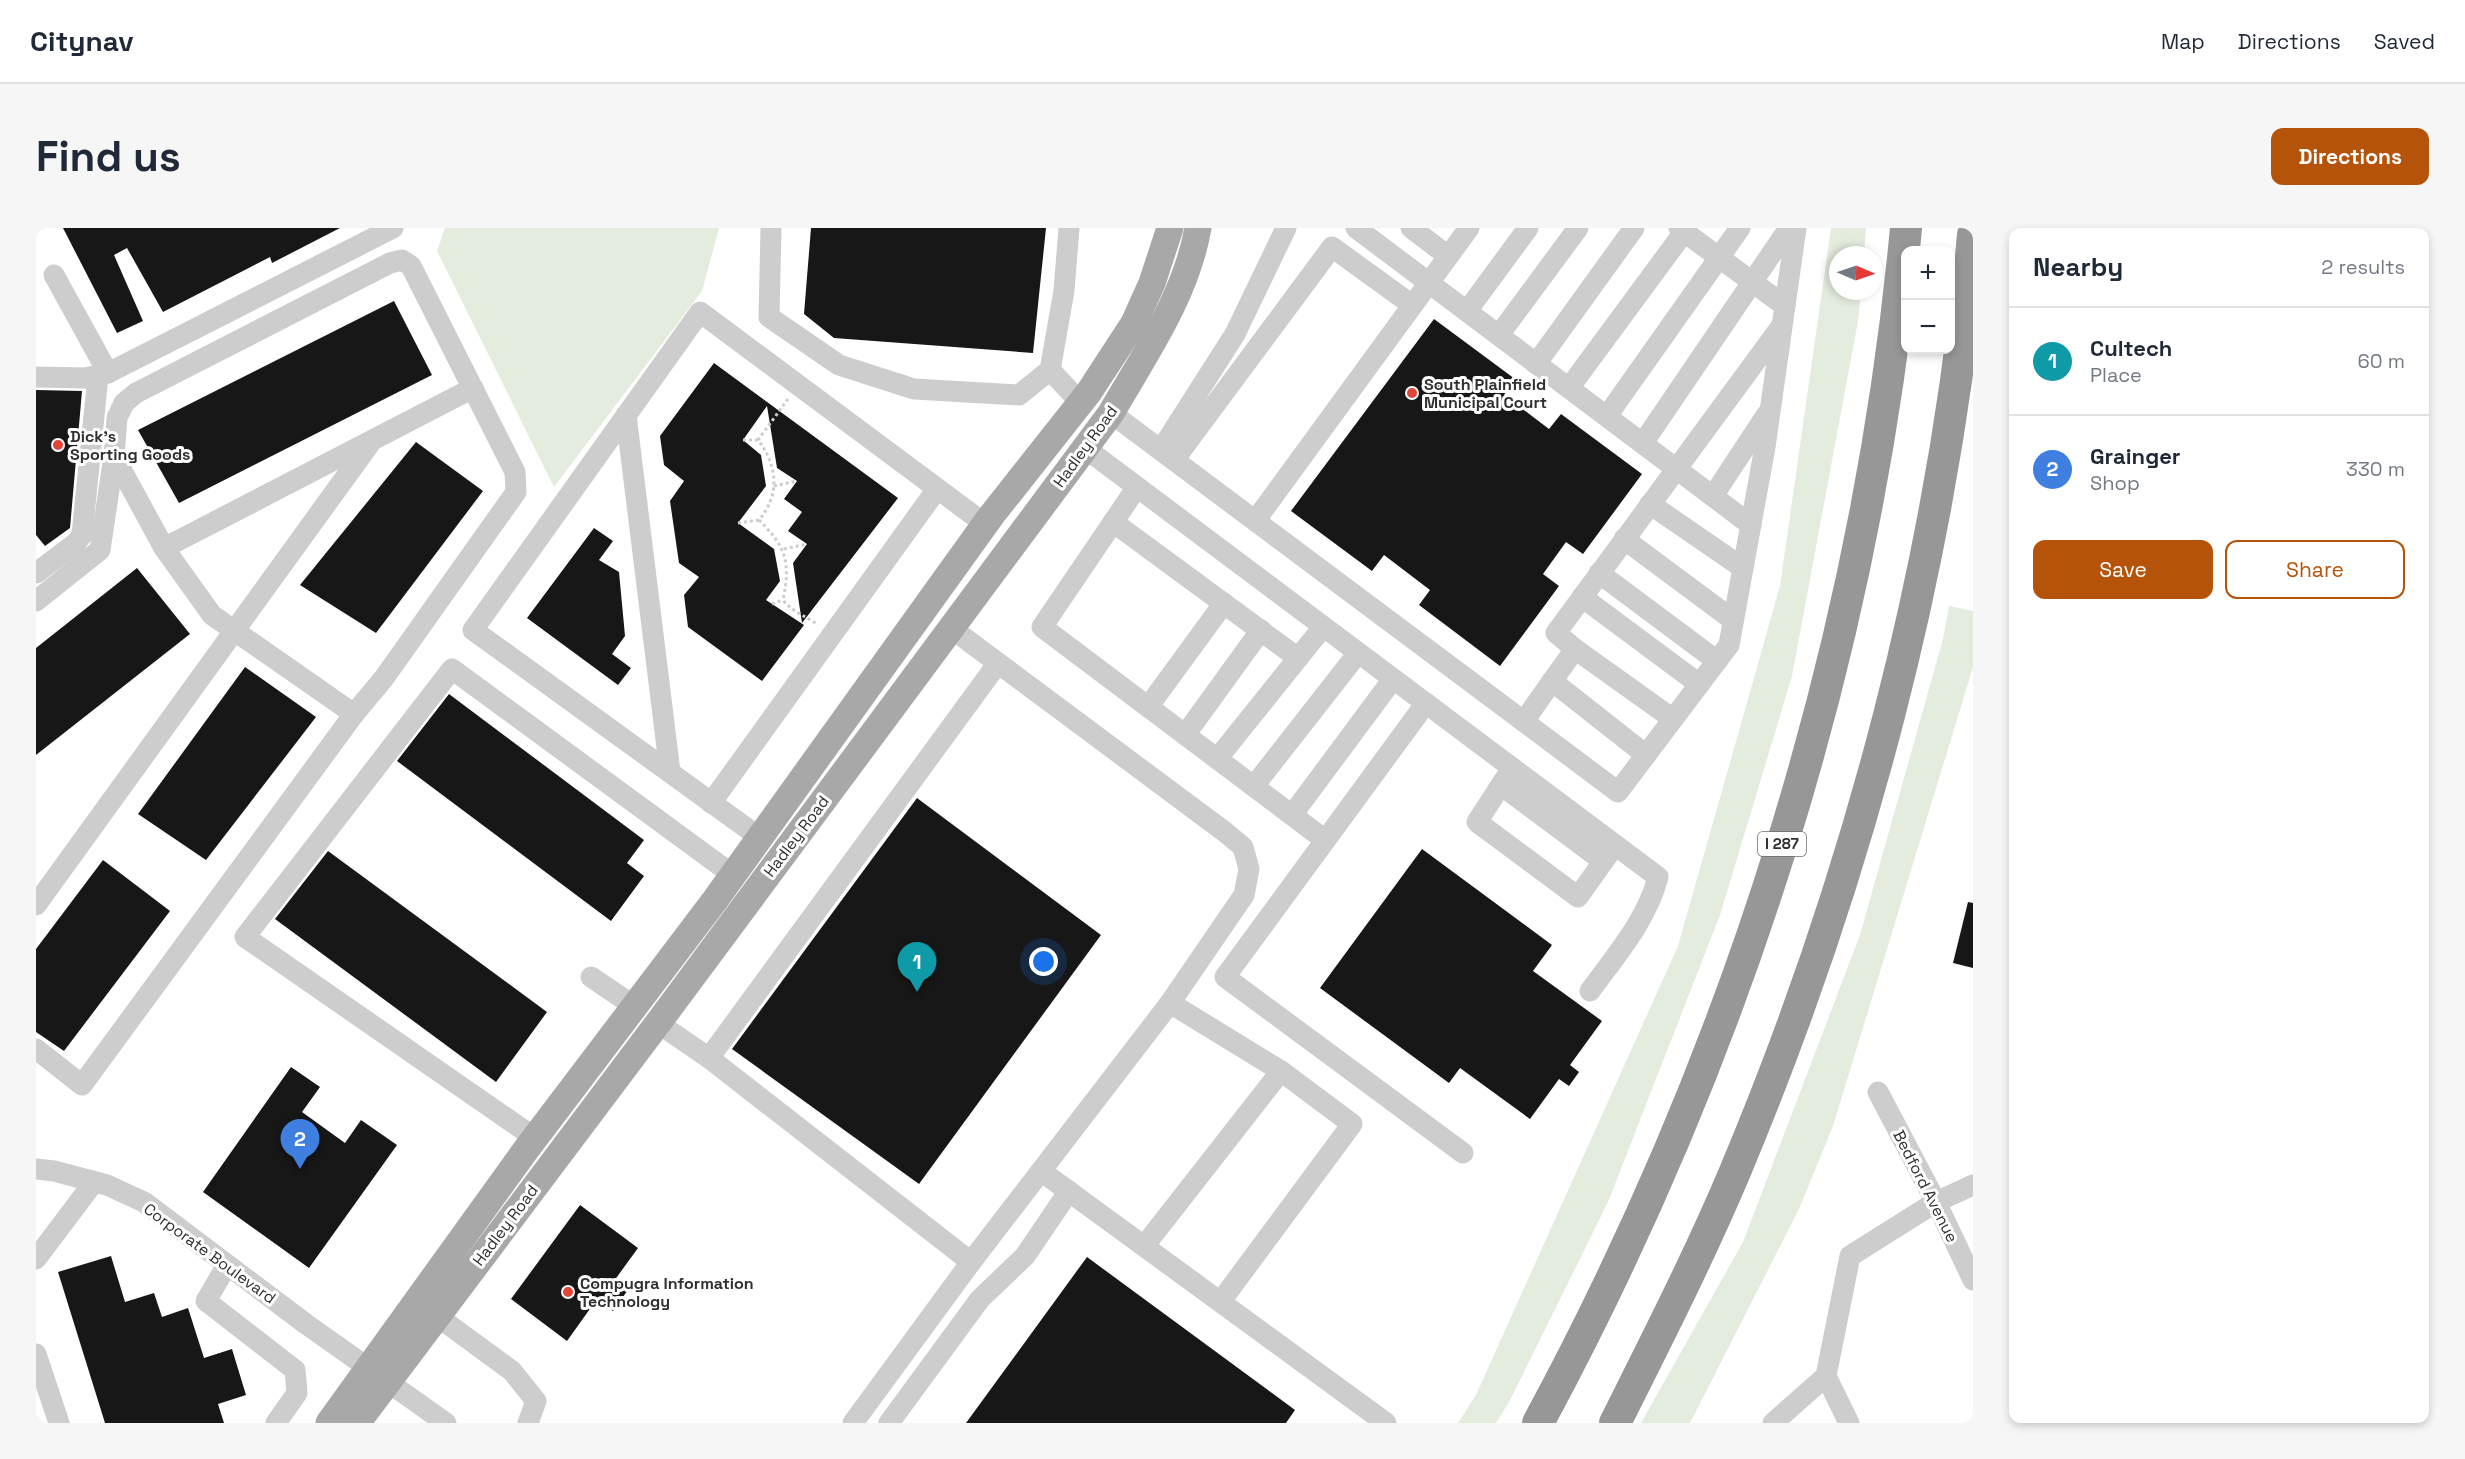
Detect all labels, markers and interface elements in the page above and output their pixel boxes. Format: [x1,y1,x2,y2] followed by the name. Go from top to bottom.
[30,23,134,59] text: Citynav
[2161,28,2205,55] text: Map
[2238,28,2341,55] text: Directions
[2374,28,2435,55] text: Saved
[2271,128,2429,185] button: Directions
[36,130,181,183] text: Find us
[1829,246,1883,300] north arrow
[1901,246,1955,354] map controls
[1901,246,1955,300] button: +
[2033,250,2123,284] text: Nearby
[2321,254,2405,280] text: 2 results
[1901,300,1955,354] button: −
[2090,334,2172,362] text: Cultech
[2048,348,2057,374] text: 1
[2358,348,2405,374] text: 60 m
[2090,362,2142,388] text: Place
[1424,374,1547,413] place label: South Plainfield Municipal Court
[1405,386,1419,400] marker: South Plainfield Municipal Court
[1049,401,1122,491] street label: Hadley Road
[70,426,190,465] place label: Dick's Sporting Goods
[51,438,65,452] marker: Dick's Sporting Goods
[2090,442,2181,470] text: Grainger
[2047,456,2058,482] text: 2
[2346,456,2405,482] text: 330 m
[2090,470,2140,496] text: Shop
[2033,540,2213,599] button: Save
[2225,540,2405,599] button: Share
[759,792,834,881] street label: Hadley Road
[1758,832,1806,856] road number: I 287
[898,942,936,992] pin: 1
[1029,947,1058,976] your location
[280,1120,320,1169] pin: 2
[1888,1126,1963,1246] street label: Bedford Avenue
[468,1181,543,1270] street label: Hadley Road
[139,1198,280,1308] street label: Corporate Boulevard
[580,1273,754,1312] place label: Compugra Information Technology
[561,1285,575,1299] marker: Compugra Information Technology

